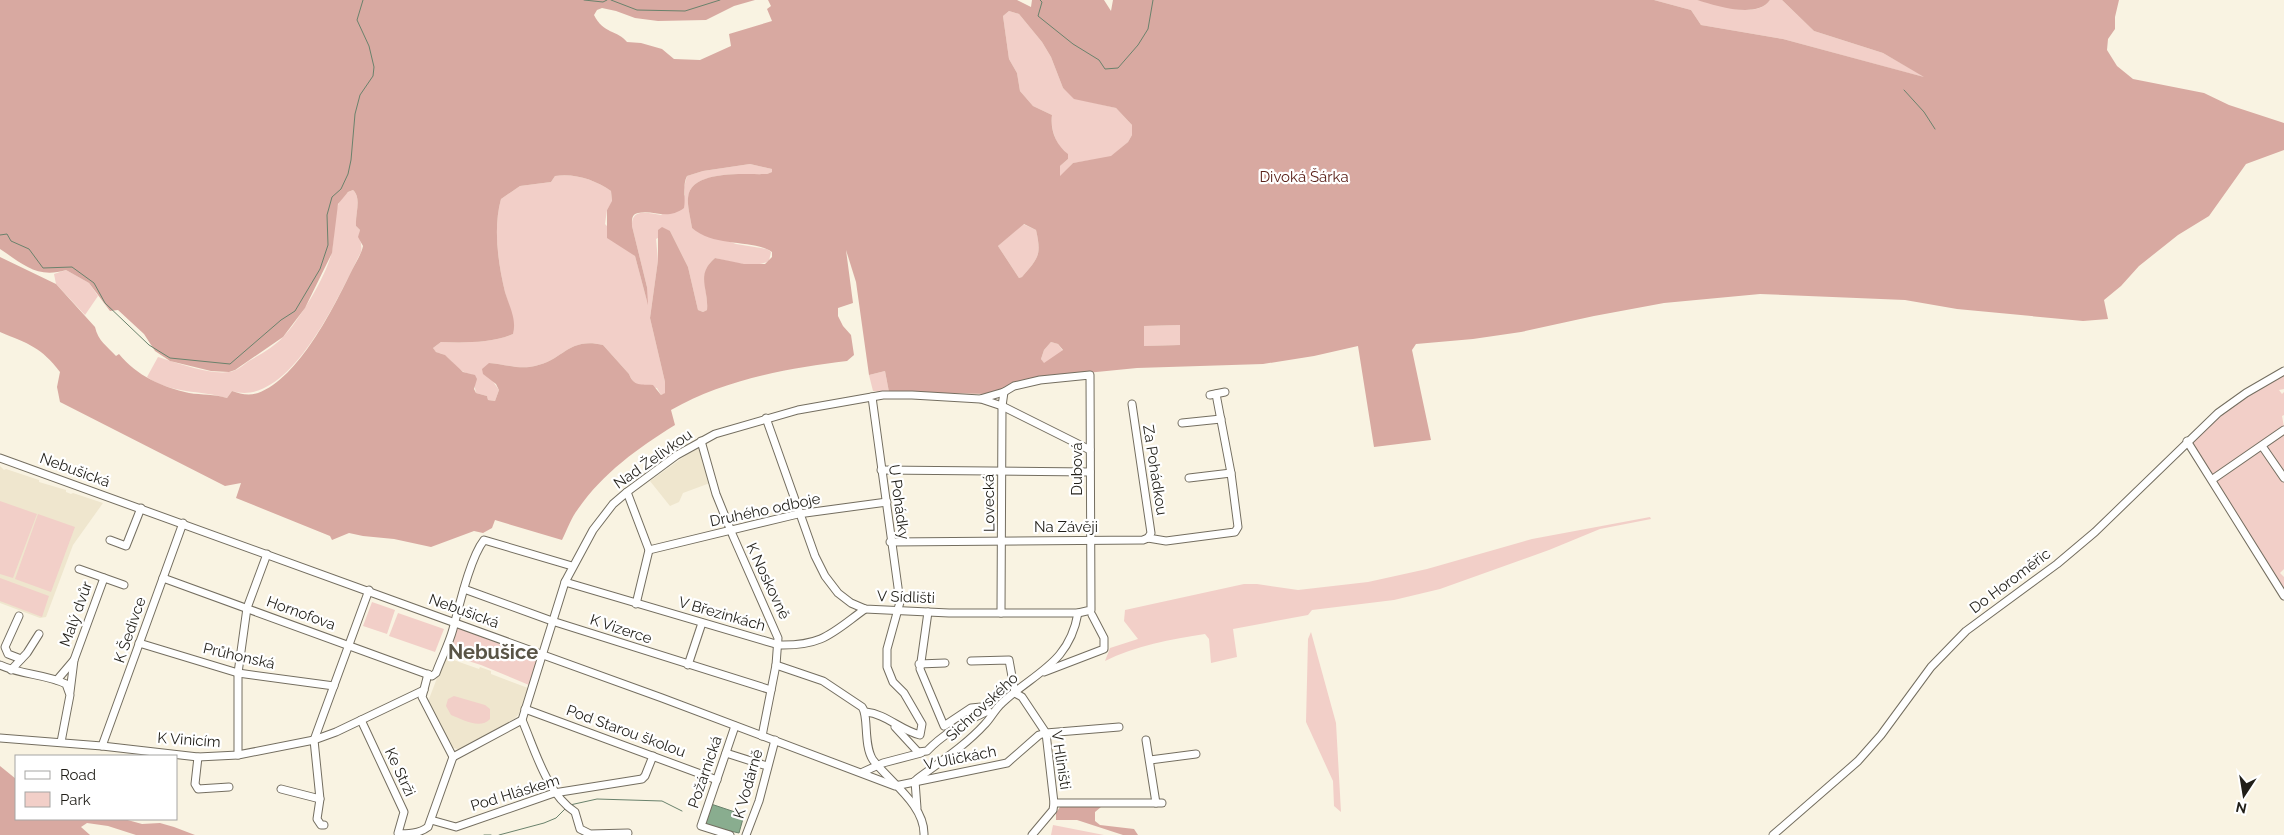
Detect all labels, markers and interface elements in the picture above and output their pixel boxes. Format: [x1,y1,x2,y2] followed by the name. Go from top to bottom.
[1259,167,1349,186] park label: Divoká Šárka
[1139,424,1171,517] street label: Za Pohádkou
[610,425,696,493] street label: Nad Želivkou
[1068,442,1086,496] street label: Dubová
[37,449,113,491] street label: Nebušická
[885,463,913,541] street label: U Pohádky
[979,474,999,532] street label: Lovecká
[708,489,822,531] street label: Druhého odboje
[1034,518,1098,536] street label: Na Závěji
[742,540,794,622] street label: K Noskovně
[1966,545,2054,617] street label: Do Horoměřic
[56,578,96,649] street label: Malý dvůr
[877,587,935,607] street label: V Sídlišti
[426,590,502,632] street label: Nebušická
[264,592,338,634] street label: Hornofova
[676,593,768,635] street label: V Březinkách
[109,594,150,665] street label: K Šedivce
[588,611,655,648] street label: K Vizerce
[201,639,277,673] street label: Průhonská
[448,640,538,664] district label: Nebušice
[942,669,1022,745] street label: Sichrovského
[564,701,688,761] street label: Pod Starou školou
[157,729,221,751] street label: K Vinicím
[1047,729,1075,791] street label: V Hliništi
[684,734,726,810] street label: Požárnická
[922,742,998,774] street label: V Uličkách
[381,745,419,799] street label: Ke Strži
[730,747,767,821] street label: K Vodárně
[15,755,178,820] legend
[60,766,96,784] text: Road
[2219,770,2269,820] north arrow
[468,771,562,815] street label: Pod Hláskem
[60,791,91,809] text: Park
[2234,799,2248,817] text: N

